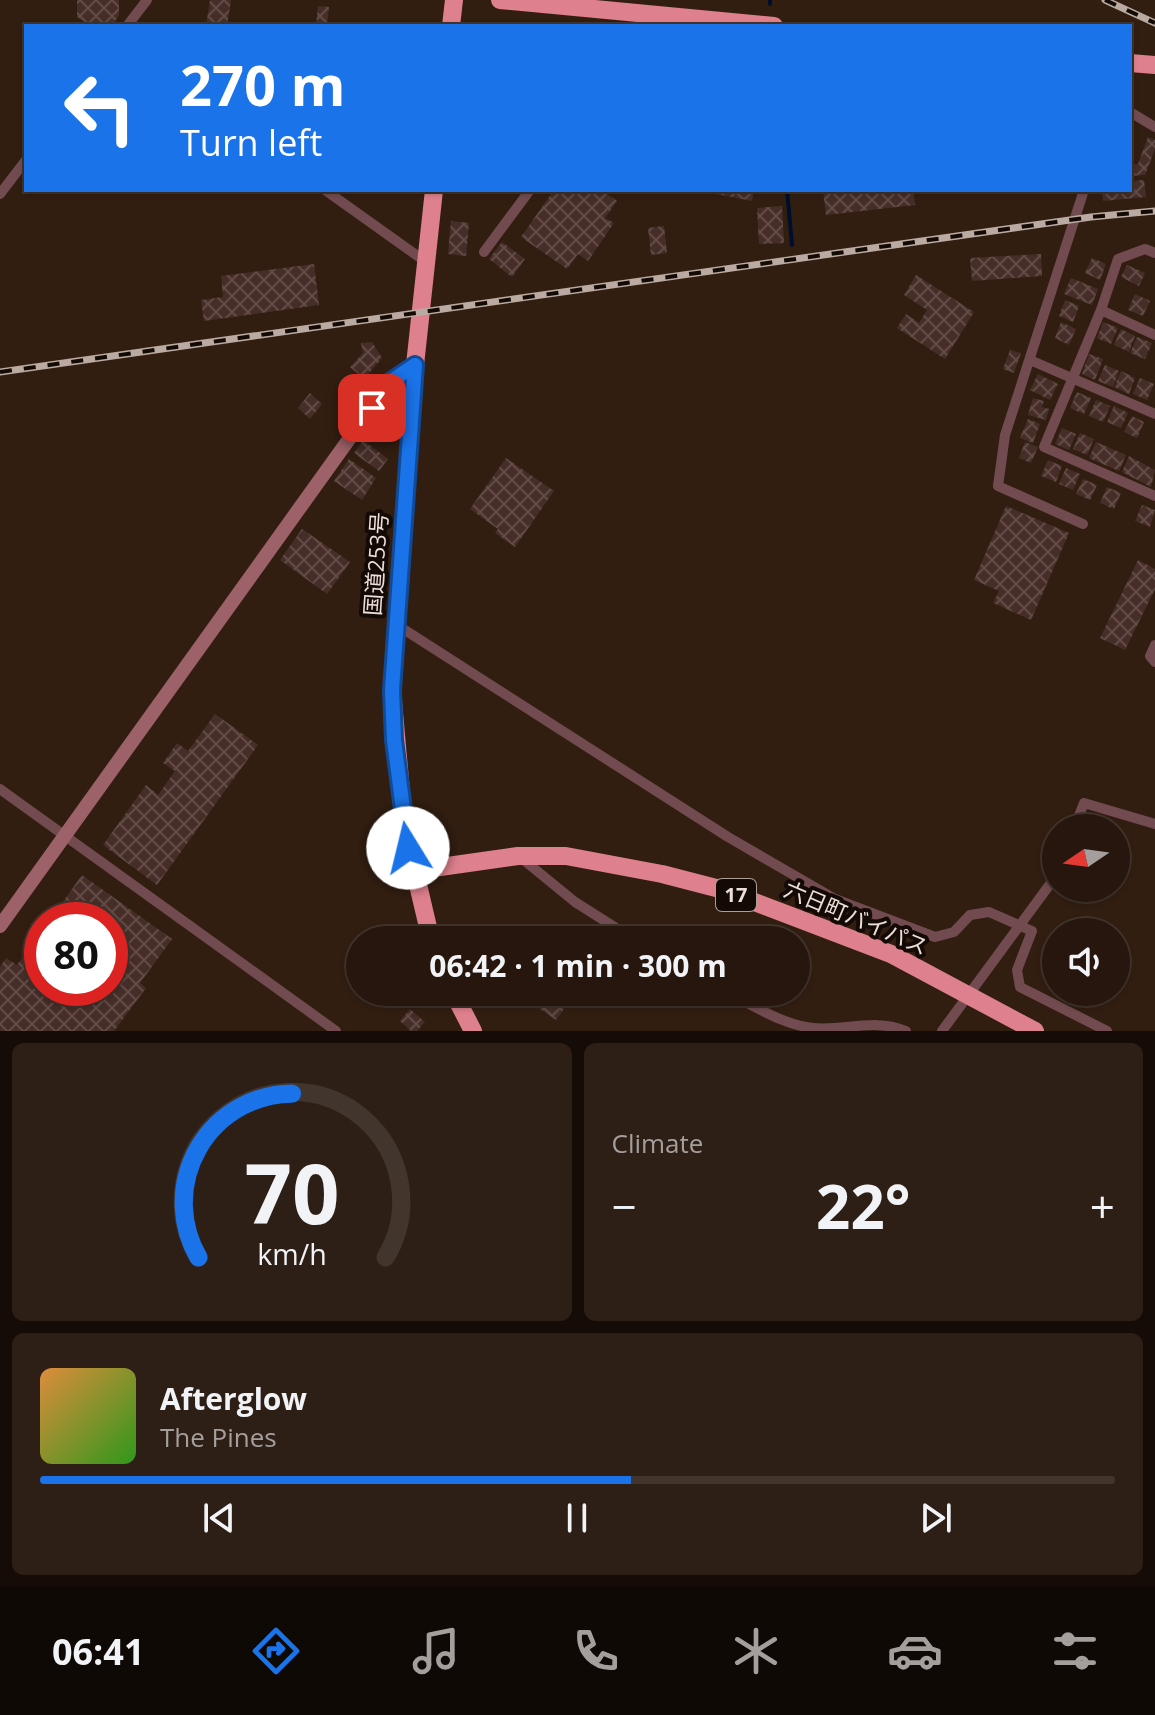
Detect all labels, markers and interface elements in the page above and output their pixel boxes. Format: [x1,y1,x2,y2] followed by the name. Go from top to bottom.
[180,46,346,122] text: 270 m
[48,56,152,160] icon: left
[180,118,322,167] text: Turn left
[338,374,406,442] pin
[350,386,394,430] icon: arrive
[356,511,394,617] street label: 国道253号
[366,806,450,890] position arrow
[1042,814,1130,902] north arrow
[1042,814,1130,1006] map controls
[780,873,933,961] street label: 六日町バイパス
[716,879,756,911] road number: 17
[24,902,128,1006] speed limit sign: 80
[1042,918,1130,1006] button: sound
[429,945,727,986] text: 06:42 · 1 min · 300 m
[612,1125,703,1161] text: Climate
[244,1135,339,1248] text: 70
[816,1165,910,1247] text: 22°
[612,1176,637,1236] text: −
[1090,1176,1115,1236] text: +
[257,1234,326,1273] text: km/h
[160,1378,307,1419] text: Afterglow
[160,1419,277,1455] text: The Pines
[197,1496,241,1540] icon: previous
[555,1496,599,1540] icon: pause
[914,1496,958,1540] icon: next
[248,1623,304,1679] icon: directions
[408,1623,464,1679] icon: music
[568,1623,624,1679] icon: phone
[728,1623,784,1679] icon: climate
[887,1623,943,1679] icon: car
[1047,1623,1103,1679] icon: filters
[52,1627,144,1676] text: 06:41

